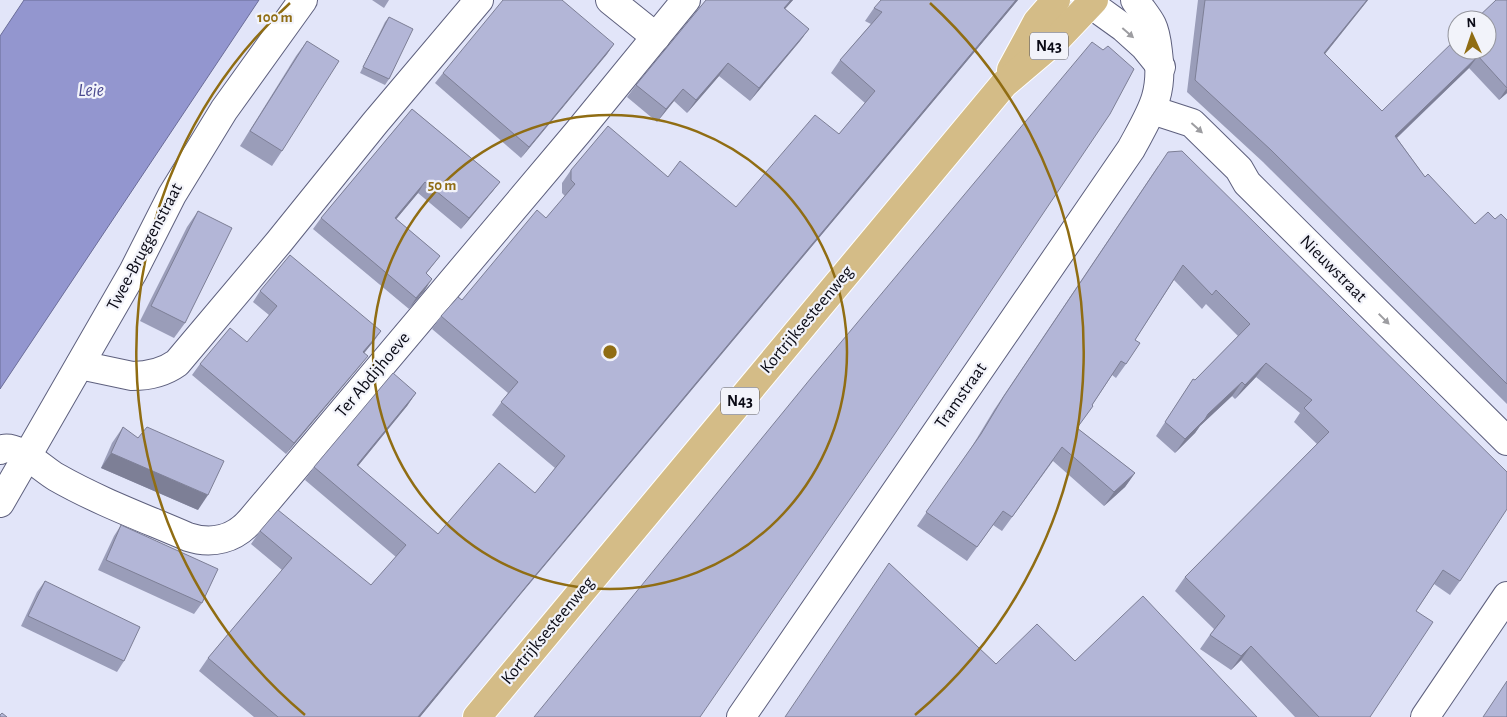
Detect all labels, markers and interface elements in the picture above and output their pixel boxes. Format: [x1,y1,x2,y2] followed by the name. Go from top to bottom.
[257,10,293,25] text: 100 m
[1447,10,1497,60] north arrow
[1466,16,1477,30] text: N
[1122,27,1135,38] one-way arrow
[1030,32,1068,59] road number: N43
[78,81,104,100] water label: Leie
[1191,123,1204,134] one-way arrow
[428,178,456,193] text: 50 m
[104,180,186,314] street label: Twee-Bruggenstraat
[1296,232,1370,306] street label: Nieuwstraat
[757,263,857,377] street label: Kortrijksesteenweg
[1378,313,1390,325] one-way arrow
[332,329,414,421] street label: Ter Abdijhoeve
[601,343,619,361] centre of rings
[932,359,990,432] street label: Tramstraat
[721,388,759,414] road number: N43
[498,574,598,688] street label: Kortrijksesteenweg

